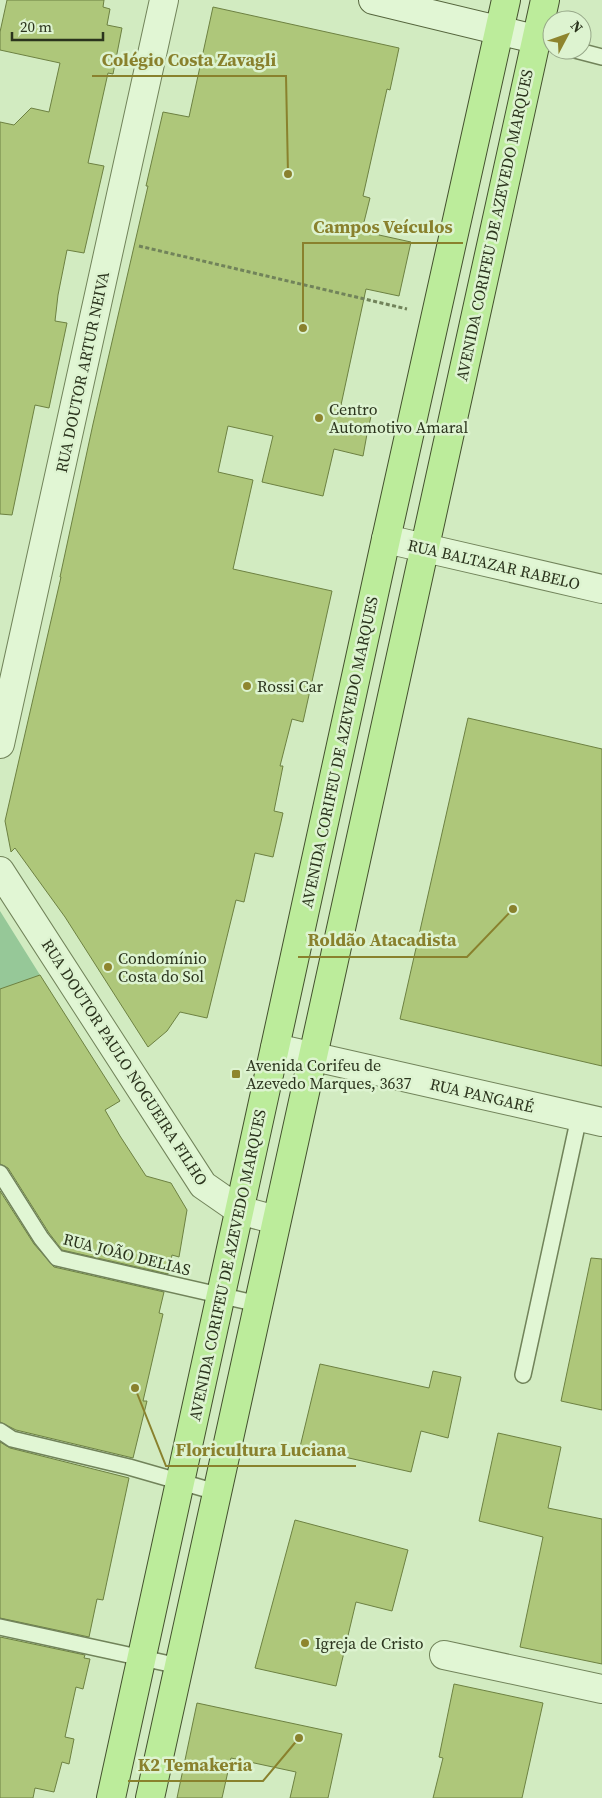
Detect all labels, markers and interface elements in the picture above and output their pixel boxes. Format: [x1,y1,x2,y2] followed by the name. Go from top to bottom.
[12,10,104,42] scale bar
[542,10,592,60] north arrow
[20,16,52,37] text: 20 m
[566,16,588,37] text: N
[92,43,286,76] callout: Colégio Costa Zavagli
[102,47,277,72] text: Colégio Costa Zavagli
[450,67,538,383] street label: AVENIDA CORIFEU DE AZEVEDO MARQUES
[303,210,463,243] callout: Campos Veículos
[313,214,453,239] text: Campos Veículos
[50,269,114,475] street label: RUA DOUTOR ARTUR NEIVA
[329,398,468,438] place label: Centro Automotivo Amaral
[313,412,325,424] marker: Centro Automotivo Amaral
[406,533,582,595] street label: RUA BALTAZAR RABELO
[295,594,383,910] street label: AVENIDA CORIFEU DE AZEVEDO MARQUES
[257,675,324,697] place label: Rossi Car
[241,680,253,692] marker: Rossi Car
[298,924,467,957] callout: Roldão Atacadista
[308,927,457,952] text: Roldão Atacadista
[37,934,213,1190] street label: RUA DOUTOR PAULO NOGUEIRA FILHO
[118,947,207,987] place label: Condomínio Costa do Sol
[102,961,114,973] marker: Condomínio Costa do Sol
[246,1054,412,1094] place label: Avenida Corifeu de Azevedo Marques, 3637
[230,1068,242,1080] marker: Avenida Corifeu de Azevedo Marques, 3637
[428,1072,537,1118] street label: RUA PANGARÉ
[183,1107,271,1423] street label: AVENIDA CORIFEU DE AZEVEDO MARQUES
[61,1228,193,1280] street label: RUA JOÃO DELIAS
[166,1433,356,1466] callout: Floricultura Luciana
[176,1437,347,1462] text: Floricultura Luciana
[315,1632,424,1654] place label: Igreja de Cristo
[299,1637,311,1649] marker: Igreja de Cristo
[128,1748,263,1781] callout: K2 Temakeria
[138,1752,253,1777] text: K2 Temakeria

